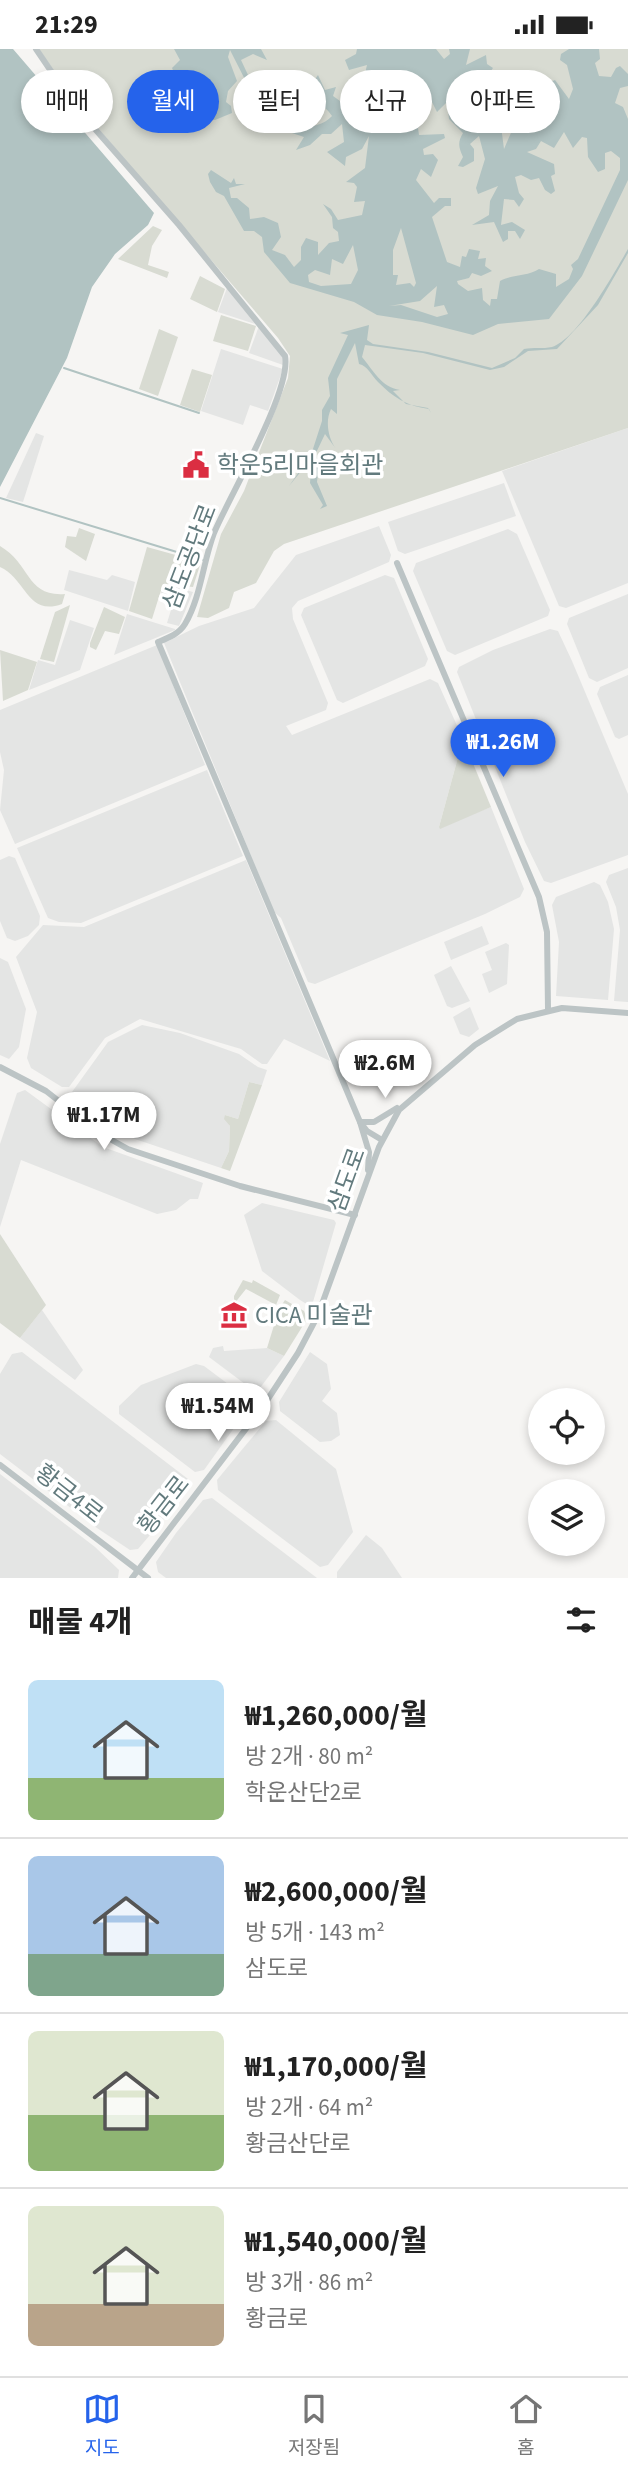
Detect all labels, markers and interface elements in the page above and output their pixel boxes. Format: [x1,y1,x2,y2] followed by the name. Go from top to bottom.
[35,6,98,43] text: 21:29
[21,70,113,133] chip: 매매
[127,70,219,133] chip: 월세
[233,70,326,133] chip: 필터
[340,70,432,133] chip: 신규
[446,70,560,133] chip: 아파트
[217,448,384,483] place label: 학운5리마을회관
[181,450,211,480] public building icon: 학운5리마을회관
[154,499,226,615] street label: 삼도공단로
[446,719,560,779] pin: ₩1.26M
[466,725,540,758] text: ₩1.26M
[336,1041,434,1100] pin: ₩2.6M
[355,1046,415,1079] text: ₩2.6M
[47,1093,161,1152] pin: ₩1.17M
[67,1098,141,1131] text: ₩1.17M
[319,1143,375,1217] street label: 삼도로
[255,1298,373,1333] place label: CICA 미술관
[219,1300,249,1330] museum icon: CICA 미술관
[161,1383,275,1443] pin: ₩1.54M
[528,1388,605,1556] map controls
[528,1388,605,1465] button: locate
[181,1389,255,1422] text: ₩1.54M
[27,1456,111,1532] street label: 황금4로
[130,1468,198,1542] street label: 황금로
[528,1479,605,1556] button: layers
[28,1601,133,1644] text: 매물 4개
[562,1601,600,1639] icon: filters
[245,1694,428,1737] text: ₩1,260,000/월
[84,1708,168,1792] icon: home
[245,1740,373,1773] text: 방 2개 · 80 m²
[245,1776,362,1809] text: 학운산단2로
[245,1870,428,1913] text: ₩2,600,000/월
[84,1884,168,1968] icon: home
[245,1916,385,1949] text: 방 5개 · 143 m²
[245,1952,308,1985] text: 삼도로
[245,2045,428,2088] text: ₩1,170,000/월
[84,2059,168,2143] icon: home
[245,2091,373,2124] text: 방 2개 · 64 m²
[245,2127,351,2160] text: 황금산단로
[245,2220,428,2263] text: ₩1,540,000/월
[84,2234,168,2318] icon: home
[245,2266,373,2299] text: 방 3개 · 86 m²
[245,2302,308,2335] text: 황금로
[83,2390,121,2462] tab: 지도
[288,2390,340,2462] tab: 저장됨
[507,2390,545,2462] tab: 홈

